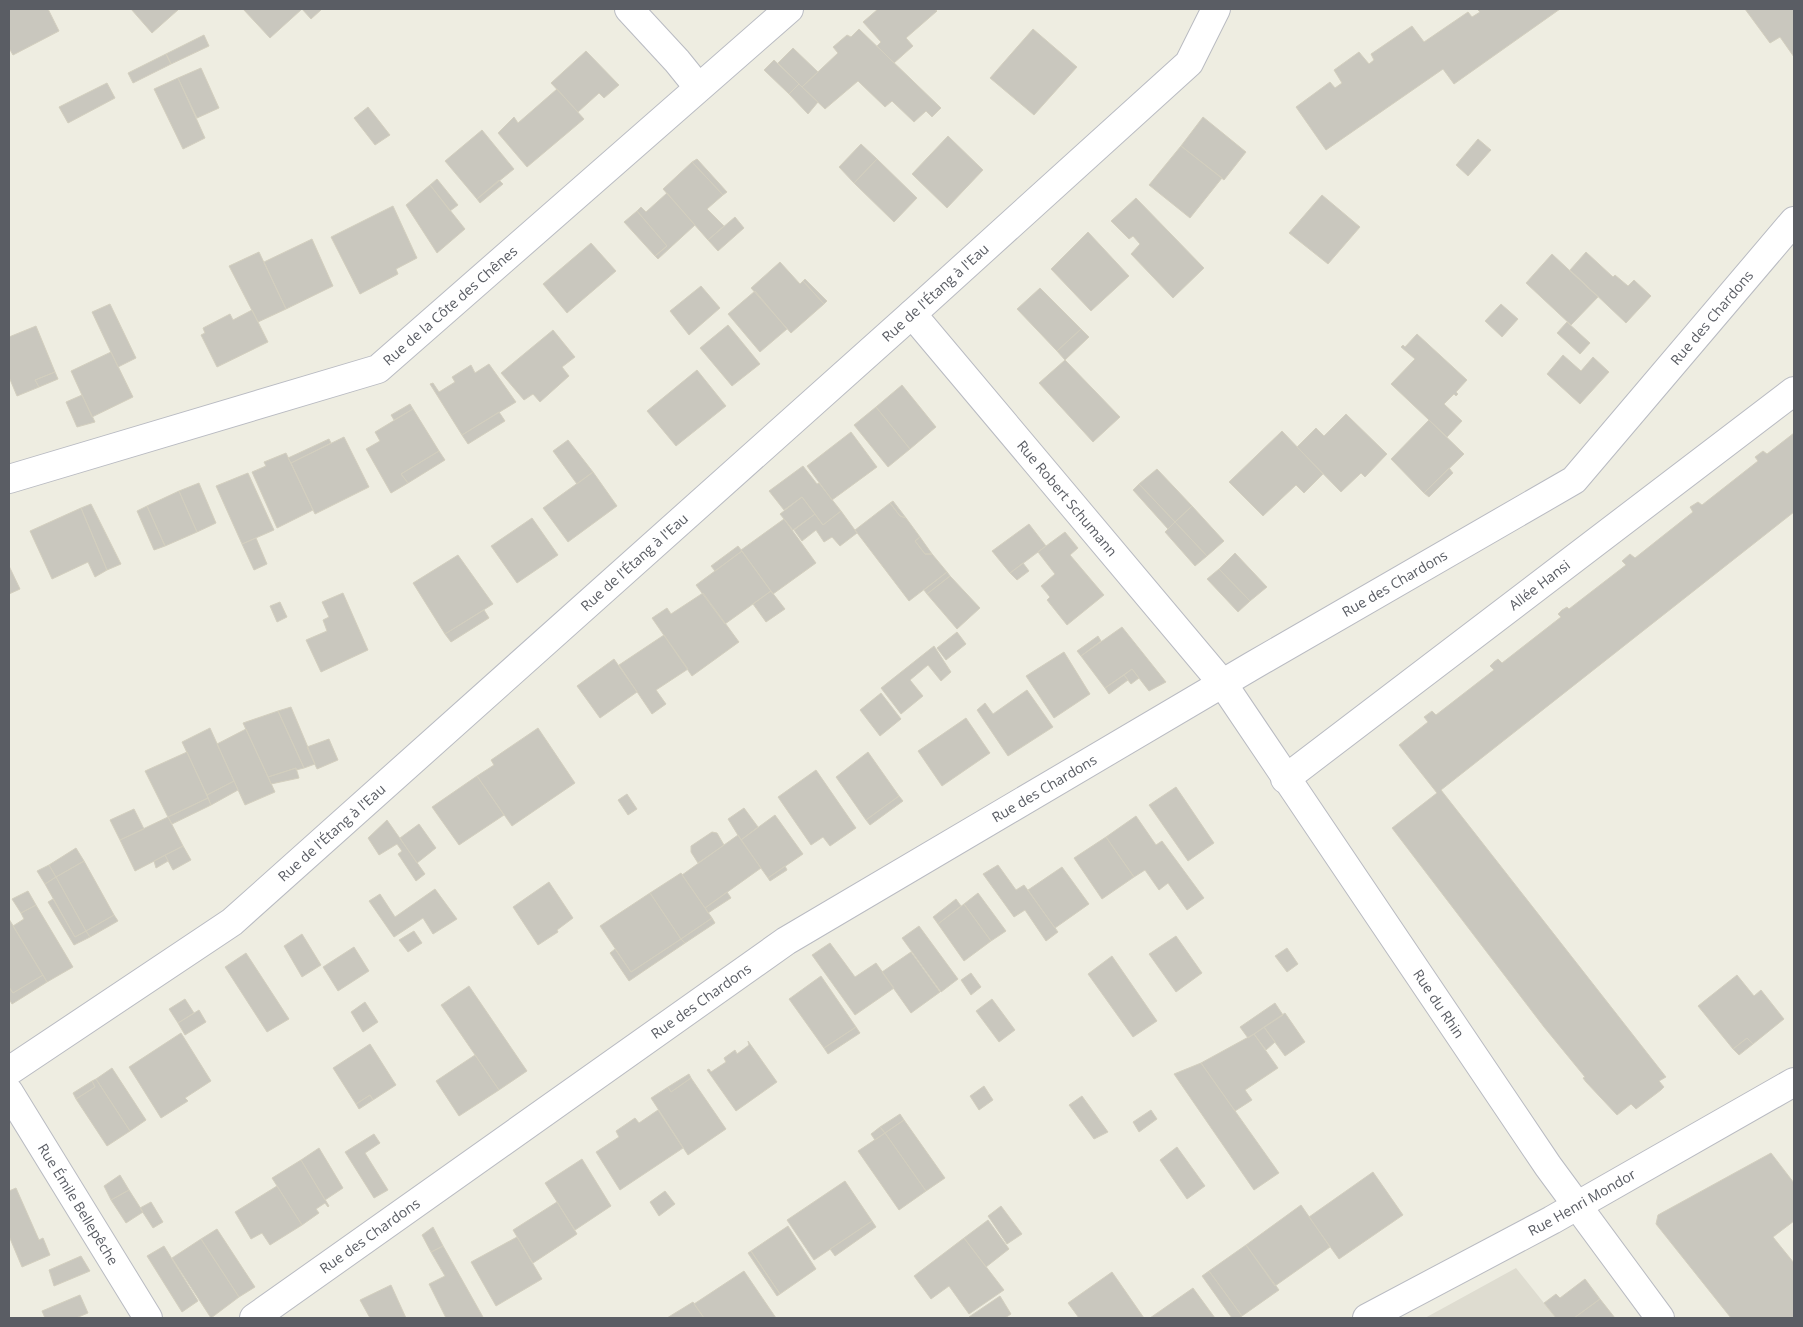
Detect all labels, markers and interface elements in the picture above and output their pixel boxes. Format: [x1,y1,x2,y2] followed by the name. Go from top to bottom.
[877,239,993,346] street label: Rue de l'Étang à l'Eau
[379,241,521,369] street label: Rue de la Côte des Chênes
[1666,266,1757,369] street label: Rue des Chardons
[1013,436,1122,560] street label: Rue Robert Schumann
[576,509,692,615] street label: Rue de l'Étang à l'Eau
[1338,545,1451,621] street label: Rue des Chardons
[1505,555,1574,614] street label: Allée Hansi
[988,750,1100,826] street label: Rue des Chardons
[274,779,389,886] street label: Rue de l'Étang à l'Eau
[647,958,755,1043] street label: Rue des Chardons
[1409,965,1469,1042] street label: Rue du Rhin
[34,1140,123,1269] street label: Rue Émile Bellepêche
[1525,1164,1639,1240] street label: Rue Henri Mondor
[316,1193,424,1278] street label: Rue des Chardons

